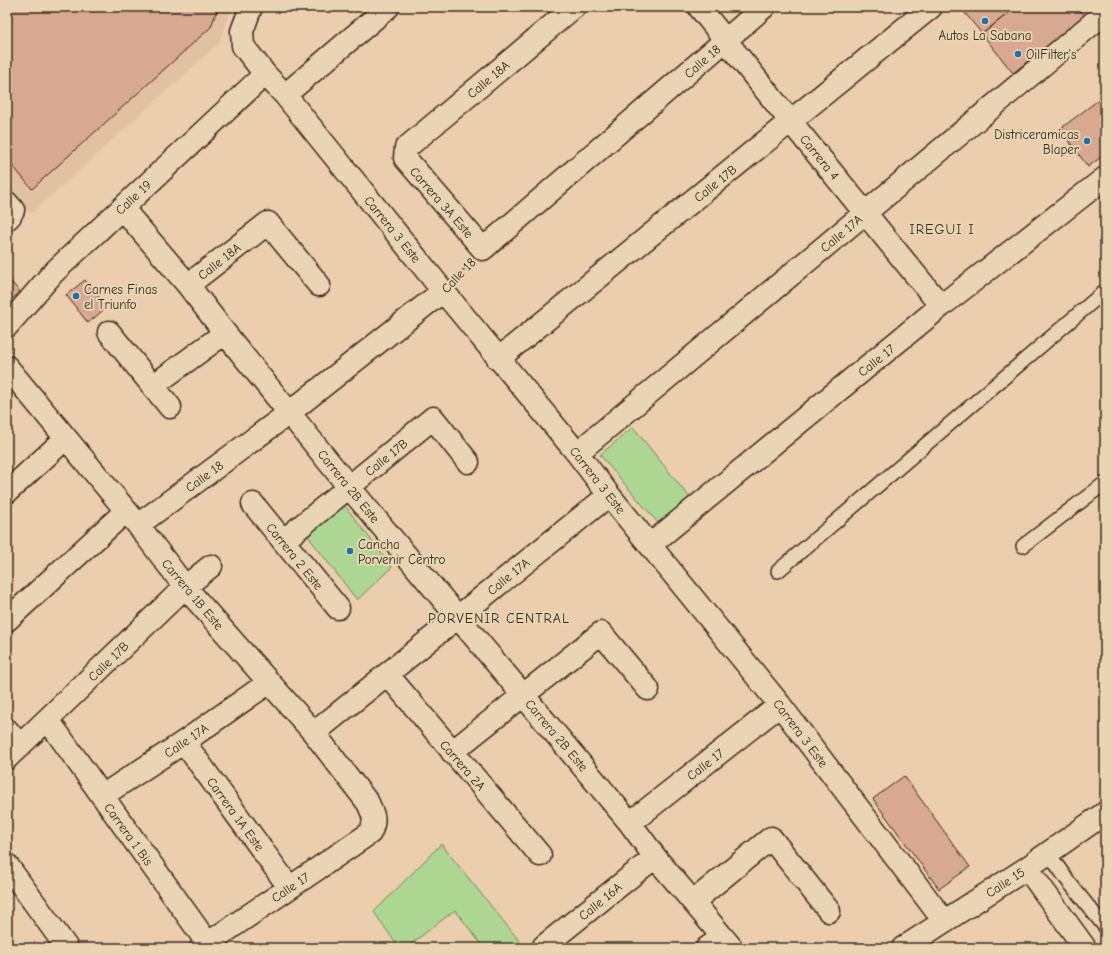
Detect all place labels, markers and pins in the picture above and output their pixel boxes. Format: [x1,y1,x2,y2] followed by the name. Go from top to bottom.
[980,16,990,26] marker: Autos La Sabana
[939,28,1031,43] place label: Autos La Sabana
[1026,47,1076,62] place label: OilFilter's
[1013,49,1023,59] marker: OilFilter's
[994,127,1080,157] place label: Districeramicas Blaper
[1082,136,1092,146] marker: Districeramicas Blaper
[84,282,157,312] place label: Carnes Finas el Triunfo
[71,291,81,301] marker: Carnes Finas el Triunfo
[358,537,445,567] place label: Cancha Porvenir Centro
[345,546,355,556] marker: Cancha Porvenir Centro

